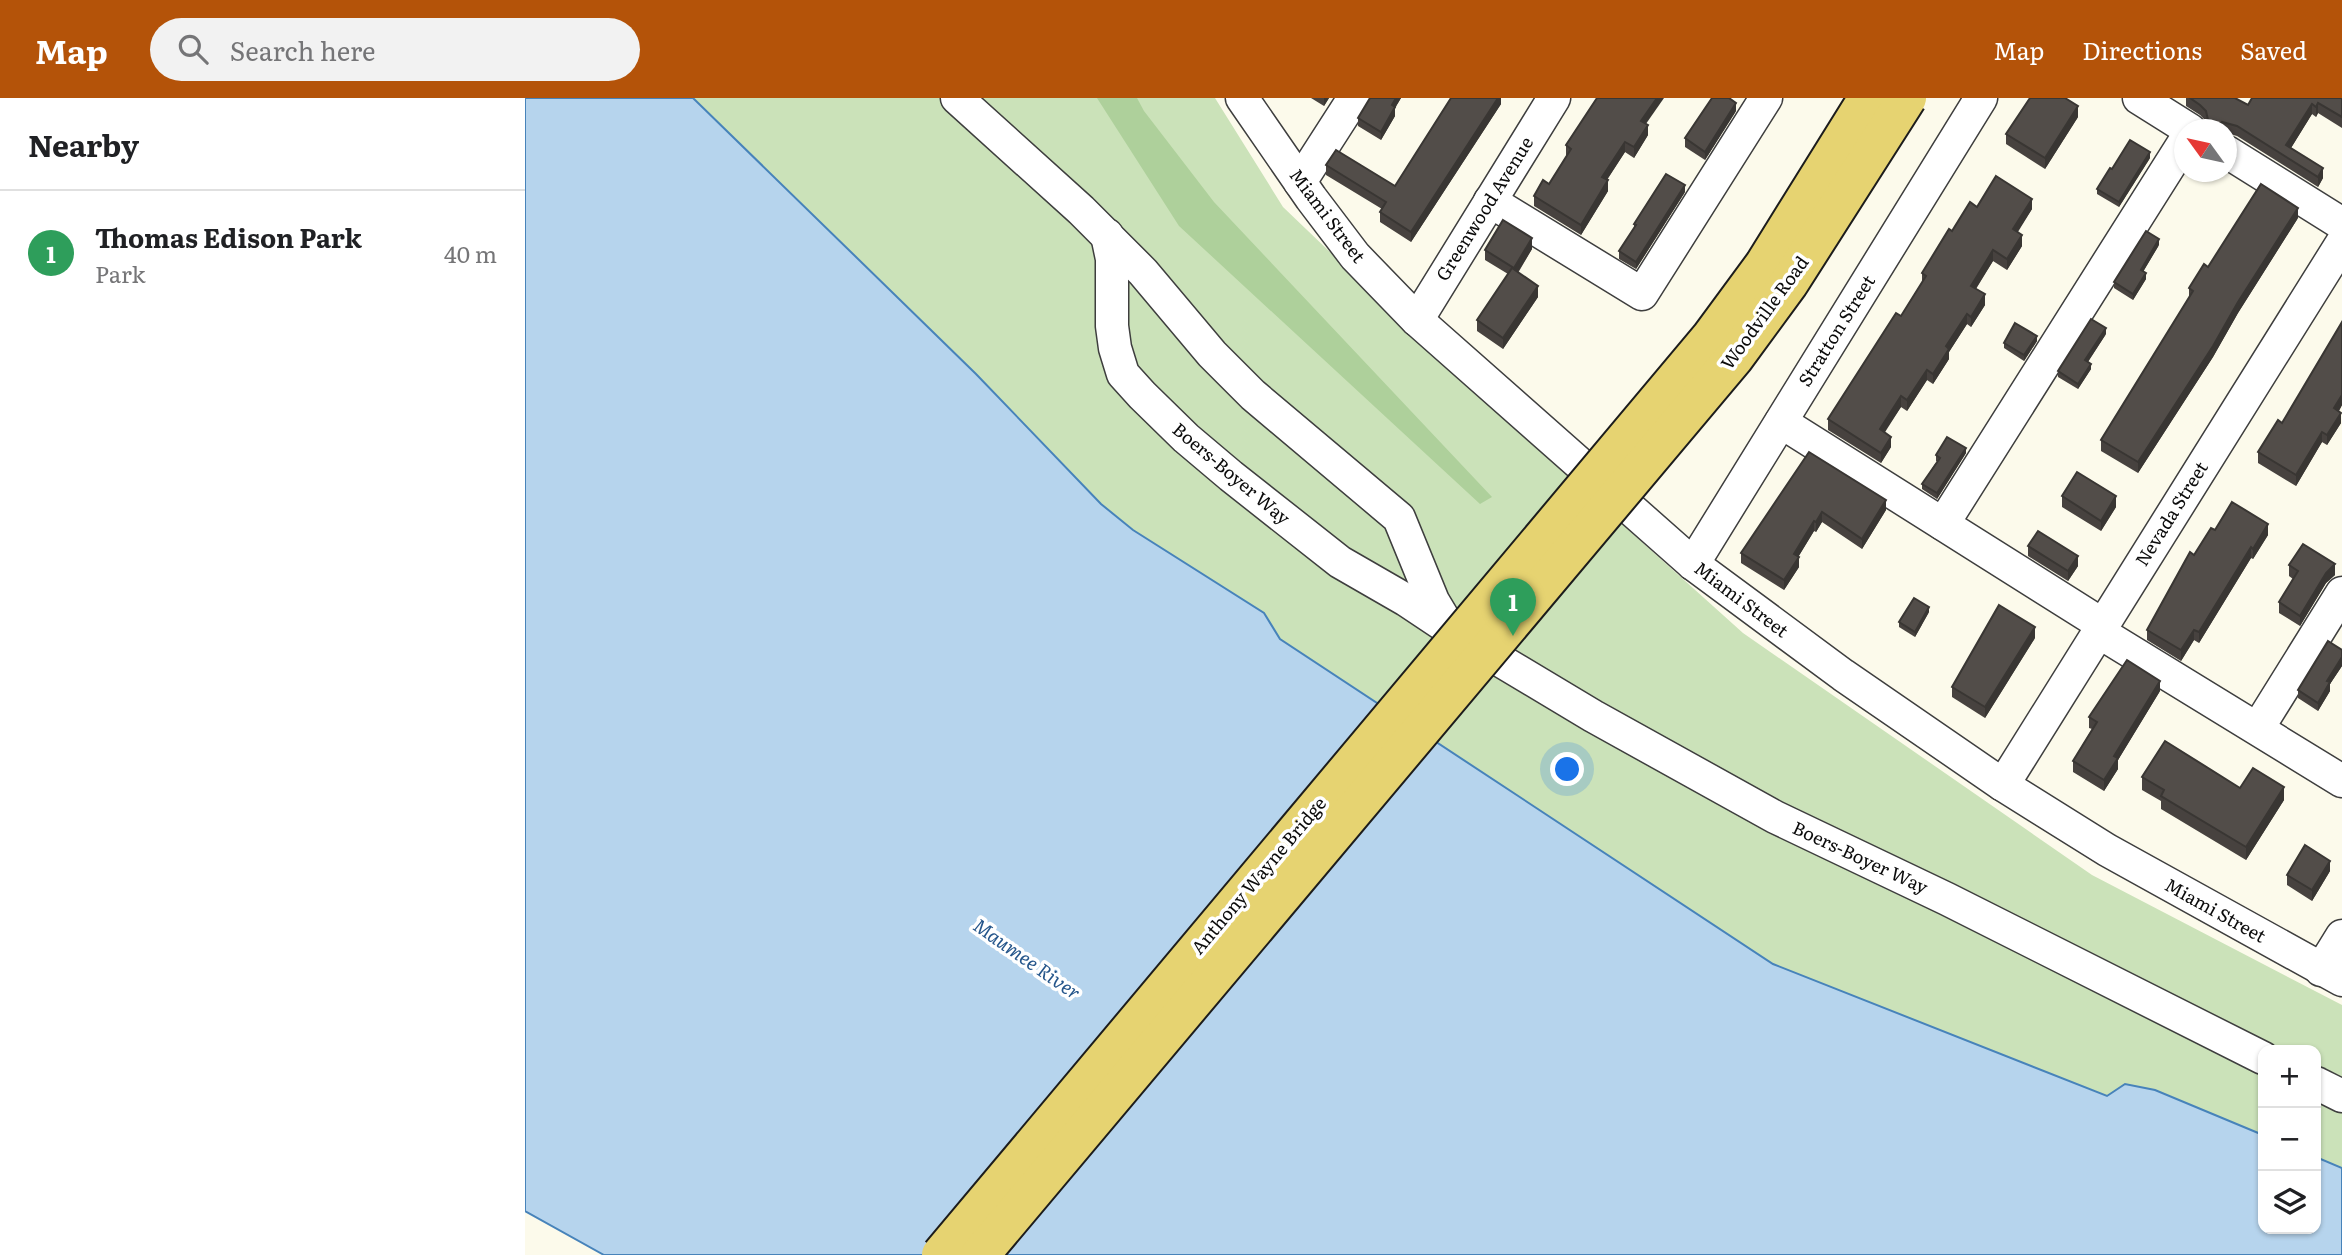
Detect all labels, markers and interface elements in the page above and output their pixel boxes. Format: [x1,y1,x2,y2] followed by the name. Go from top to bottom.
[150,18,640,81] search box
[35,25,108,74] text: Map
[174,30,212,68] icon: search
[230,30,376,69] text: Search here
[1993,32,2044,67] text: Map
[2082,32,2202,67] text: Directions
[2240,32,2307,67] text: Saved
[2174,119,2237,182] north arrow
[28,122,139,166] text: Nearby
[1428,131,1539,286] street label: Greenwood Avenue
[1284,162,1373,268] street label: Miami Street
[95,217,362,256] text: Thomas Edison Park
[46,236,56,270] text: 1
[444,236,497,270] text: 40 m
[1713,250,1814,375] street label: Woodville Road
[95,256,145,290] text: Park
[1791,269,1881,391] street label: Stratton Street
[1167,415,1297,531] street label: Boers-Boyer Way
[2128,455,2214,571] street label: Nevada Street
[1689,554,1795,644] street label: Miami Street
[1490,578,1536,636] pin: 1
[1550,752,1584,786] your location
[1184,790,1332,960] street label: Anthony Wayne Bridge
[1789,813,1933,900] street label: Boers-Boyer Way
[2160,871,2272,949] street label: Miami Street
[968,911,1087,1006] water label: Maumee River
[2258,1045,2321,1234] map controls
[2258,1045,2321,1108] button: +
[2258,1108,2321,1171] button: −
[2258,1171,2321,1234] button: layers

